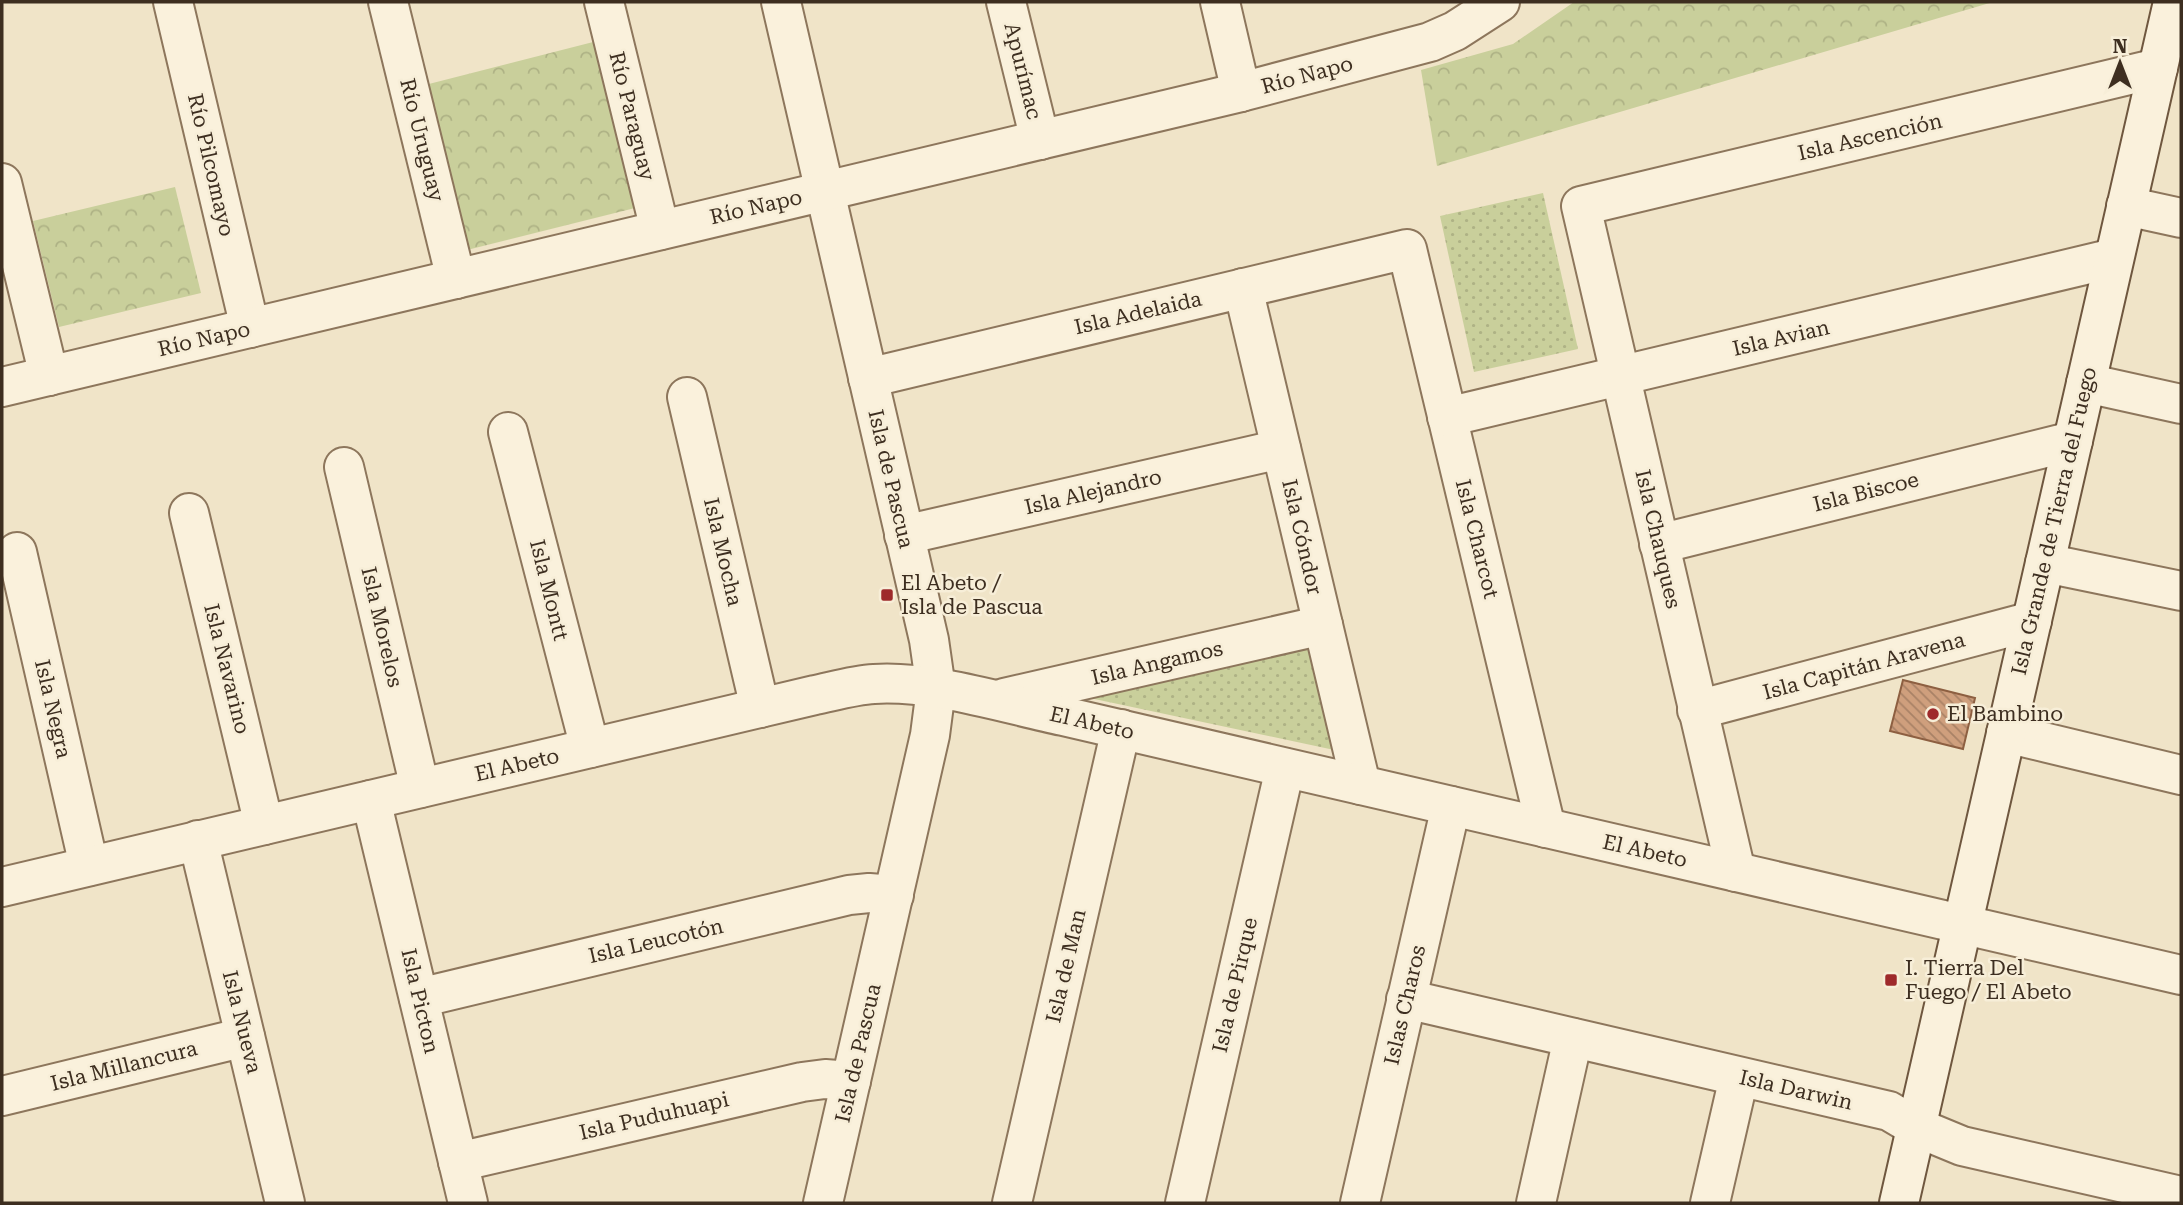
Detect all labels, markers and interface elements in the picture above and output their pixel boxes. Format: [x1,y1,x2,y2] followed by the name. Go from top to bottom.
[999,20,1047,122] street label: Apurímac
[2085,28,2155,98] north arrow
[2113,35,2128,58] text: N
[604,49,660,183] street label: Río Paraguay
[1258,51,1356,99] street label: Río Napo
[395,76,449,205] street label: Río Uruguay
[183,91,239,239] street label: Río Pilcomayo
[1795,109,1945,165] street label: Isla Ascención
[708,185,804,229] street label: Río Napo
[1072,287,1205,339] street label: Isla Adelaida
[1730,315,1832,361] street label: Isla Avian
[156,317,252,361] street label: Río Napo
[2007,365,2101,677] street label: Isla Grande de Tierra del Fuego
[863,407,919,551] street label: Isla de Pascua
[1022,465,1164,519] street label: Isla Alejandro
[1630,467,1686,611] street label: Isla Chauques
[1811,467,1921,517] street label: Isla Biscoe
[1277,477,1327,597] street label: Isla Cóndor
[1451,477,1503,601] street label: Isla Charcot
[699,496,747,609] street label: Isla Mocha
[525,537,573,643] street label: Isla Montt
[356,564,408,690] street label: Isla Morelos
[901,571,1043,619] place label: El Abeto / Isla de Pascua
[879,587,895,603] marker: El Abeto / Isla de Pascua
[199,601,255,737] street label: Isla Navarino
[1760,627,1968,705] street label: Isla Capitán Aravena
[1089,636,1225,690] street label: Isla Angamos
[30,657,76,761] street label: Isla Negra
[1047,702,1137,744] street label: El Abeto
[1947,702,2063,726] place label: El Bambino
[1925,706,1941,722] marker: El Bambino
[472,744,562,786] street label: El Abeto
[1600,830,1690,872] street label: El Abeto
[1041,906,1091,1025] street label: Isla de Man
[586,914,726,968] street label: Isla Leucotón
[1208,915,1262,1055] street label: Isla de Pirque
[1380,943,1430,1067] street label: Islas Charos
[396,946,444,1056] street label: Isla Picton
[1905,956,2072,1004] place label: I. Tierra Del Fuego / El Abeto
[218,968,267,1077] street label: Isla Nueva
[1883,972,1899,988] marker: I. Tierra Del Fuego / El Abeto
[830,981,886,1125] street label: Isla de Pascua
[48,1036,200,1096] street label: Isla Millancura
[1737,1065,1855,1115] street label: Isla Darwin
[577,1087,731,1145] street label: Isla Puduhuapi

